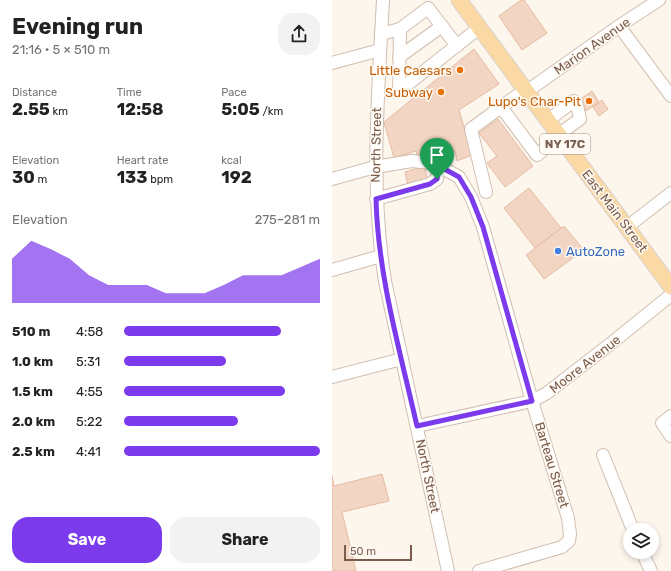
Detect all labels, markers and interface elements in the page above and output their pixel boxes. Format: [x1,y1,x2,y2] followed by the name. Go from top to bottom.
[12,13,143,40] text: Evening run
[278,13,320,55] button: share
[551,14,633,78] street label: Marion Avenue
[12,42,110,57] text: 21:16 · 5 × 510 m
[369,63,452,78] place label: Little Caesars
[455,65,465,75] marker: Little Caesars
[385,85,433,100] place label: Subway
[12,86,57,99] text: Distance
[117,86,142,99] text: Time
[221,86,247,99] text: Pace
[436,87,446,97] marker: Subway
[488,94,581,109] place label: Lupo's Char-Pit
[584,96,594,106] marker: Lupo's Char-Pit
[12,99,50,119] text: 2.55
[117,99,164,119] text: 12:58
[221,99,260,119] text: 5:05
[50,105,68,118] text: km
[260,105,283,118] text: /km
[368,107,384,183] street label: North Street
[540,134,590,154] road number: NY 17C
[420,138,454,179] pin
[426,144,448,166] icon: arrive
[12,154,59,167] text: Elevation
[117,154,169,167] text: Heart rate
[221,154,242,167] text: kcal
[12,167,35,187] text: 30
[117,167,148,187] text: 133
[221,167,252,187] text: 192
[579,167,651,255] street label: East Main Street
[35,173,47,186] text: m
[148,173,173,186] text: bpm
[12,212,68,227] text: Elevation
[255,212,320,227] text: 275–281 m
[566,244,625,259] place label: AutoZone
[553,246,563,256] marker: AutoZone
[12,324,50,339] text: 510 m
[76,324,103,339] text: 4:58
[547,332,623,396] street label: Moore Avenue
[12,354,53,369] text: 1.0 km
[76,354,100,369] text: 5:31
[12,384,53,399] text: 1.5 km
[76,384,103,399] text: 4:55
[12,414,55,429] text: 2.0 km
[76,414,102,429] text: 5:22
[532,420,572,510] street label: Barteau Street
[413,438,443,514] street label: North Street
[12,444,55,459] text: 2.5 km
[76,444,101,459] text: 4:41
[12,517,162,563] button: Save
[170,517,320,563] button: Share
[623,523,659,559] map controls
[623,523,659,559] button: layers
[344,543,412,562] scale bar
[350,545,376,558] text: 50 m

